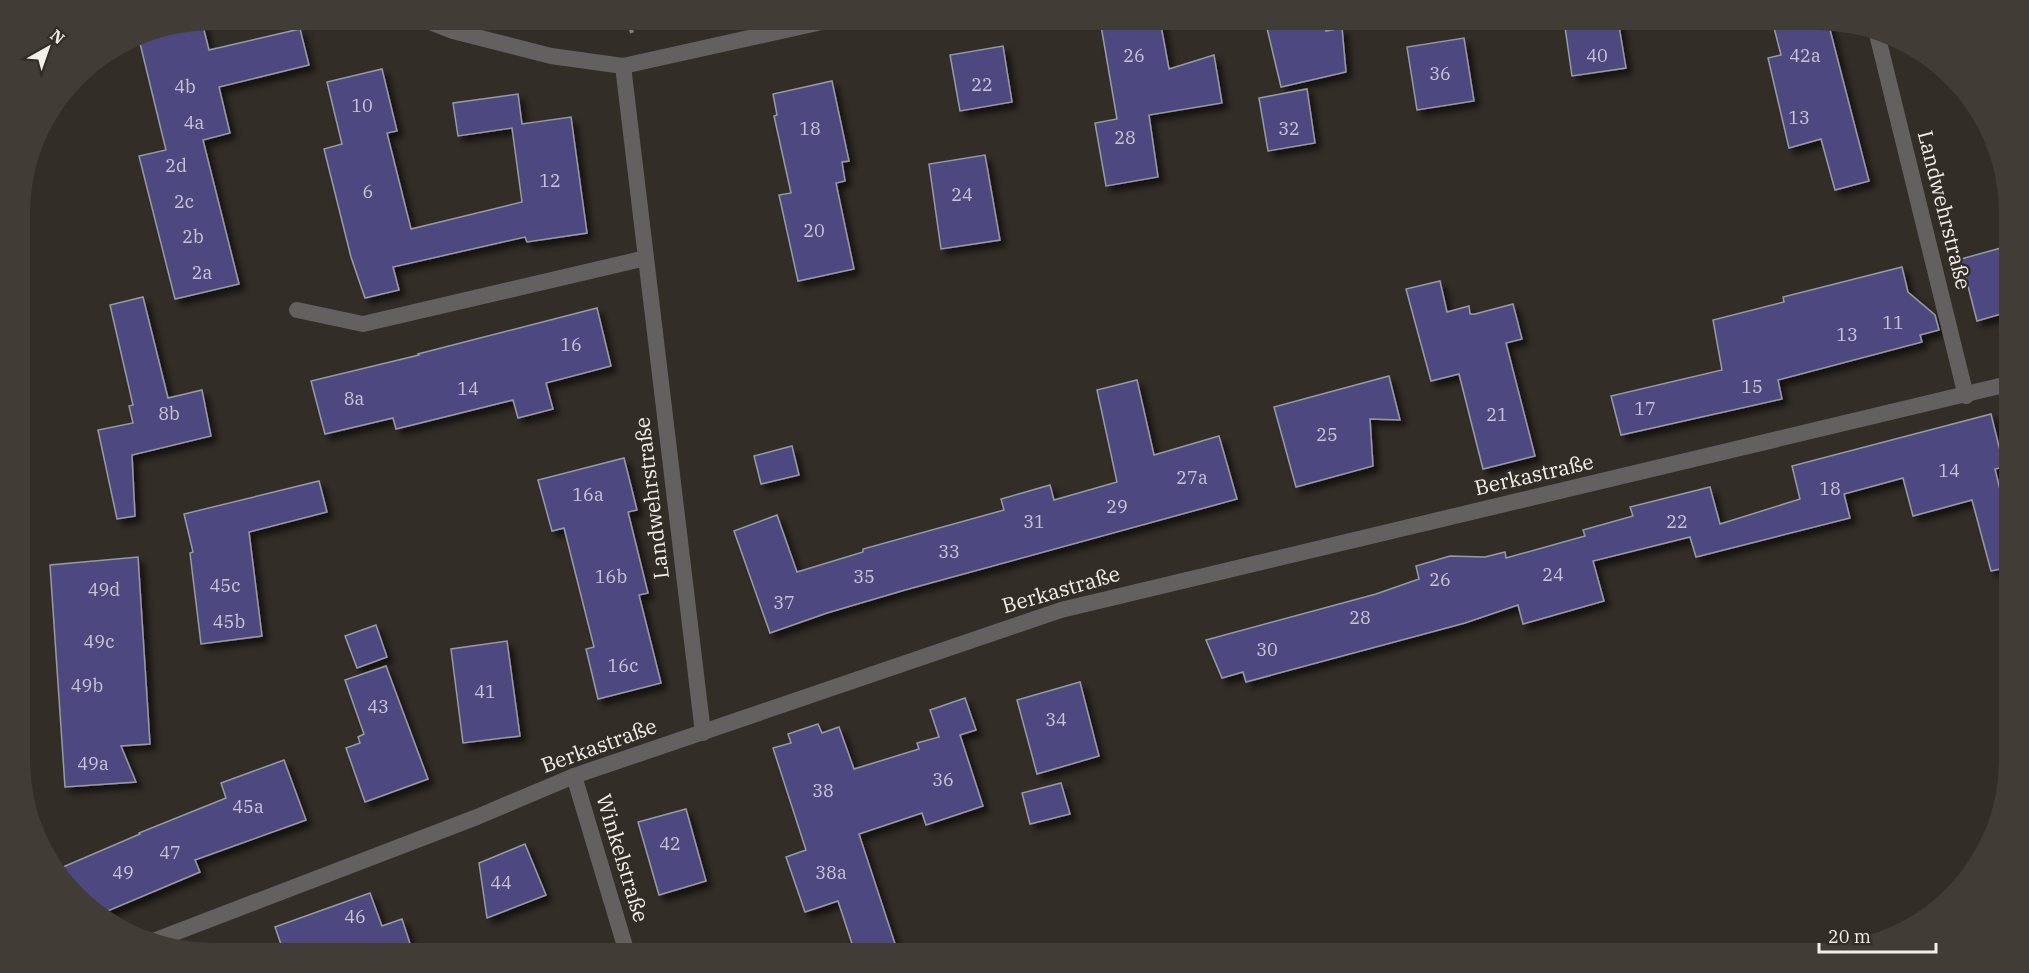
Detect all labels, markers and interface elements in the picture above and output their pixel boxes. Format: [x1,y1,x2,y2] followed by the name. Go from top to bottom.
[18,18,78,78] north arrow
[46,25,69,48] text: N
[1123,44,1145,67] house number: 26
[1586,44,1608,67] house number: 40
[1789,44,1821,67] house number: 42a
[1429,62,1451,85] house number: 36
[971,73,993,96] house number: 22
[174,75,196,98] house number: 4b
[351,94,373,117] house number: 10
[1788,106,1810,129] house number: 13
[184,111,204,134] house number: 4a
[799,117,821,140] house number: 18
[1278,117,1300,140] house number: 32
[1114,126,1136,149] house number: 28
[1912,127,1978,292] street label: Landwehrstraße
[165,154,187,177] house number: 2d
[539,169,561,192] house number: 12
[363,180,373,203] house number: 6
[951,183,973,206] house number: 24
[174,190,194,213] house number: 2c
[803,219,825,242] house number: 20
[182,225,204,248] house number: 2b
[192,261,212,284] house number: 2a
[1882,311,1904,334] house number: 11
[1836,323,1858,346] house number: 13
[560,333,582,356] house number: 16
[1741,375,1763,398] house number: 15
[457,377,479,400] house number: 14
[344,387,364,410] house number: 8a
[1634,397,1656,420] house number: 17
[158,402,180,425] house number: 8b
[1486,403,1508,426] house number: 21
[627,416,675,581] street label: Landwehrstraße
[1316,423,1338,446] house number: 25
[1472,447,1596,501] street label: Berkastraße
[1938,459,1960,482] house number: 14
[1176,466,1208,489] house number: 27a
[1819,477,1841,500] house number: 18
[572,483,604,506] house number: 16a
[1106,495,1128,518] house number: 29
[1023,510,1045,533] house number: 31
[1666,510,1688,533] house number: 22
[938,540,960,563] house number: 33
[999,559,1123,619] street label: Berkastraße
[1542,563,1564,586] house number: 24
[595,565,627,588] house number: 16b
[853,565,875,588] house number: 35
[1429,568,1451,591] house number: 26
[210,574,240,597] house number: 45c
[88,578,120,601] house number: 49d
[773,591,795,614] house number: 37
[1349,606,1371,629] house number: 28
[213,610,245,633] house number: 45b
[84,630,114,653] house number: 49c
[1256,638,1278,661] house number: 30
[608,654,638,677] house number: 16c
[71,674,103,697] house number: 49b
[474,680,496,703] house number: 41
[367,695,389,718] house number: 43
[1045,708,1067,731] house number: 34
[537,711,660,779] street label: Berkastraße
[77,752,109,775] house number: 49a
[932,768,954,791] house number: 36
[812,779,834,802] house number: 38
[590,790,656,925] street label: Winkelstraße
[232,795,264,818] house number: 45a
[659,832,681,855] house number: 42
[159,841,181,864] house number: 47
[112,861,134,884] house number: 49
[815,861,847,884] house number: 38a
[490,871,512,894] house number: 44
[344,905,366,928] house number: 46
[1819,916,1936,954] scale bar
[1828,925,1871,948] text: 20 m

